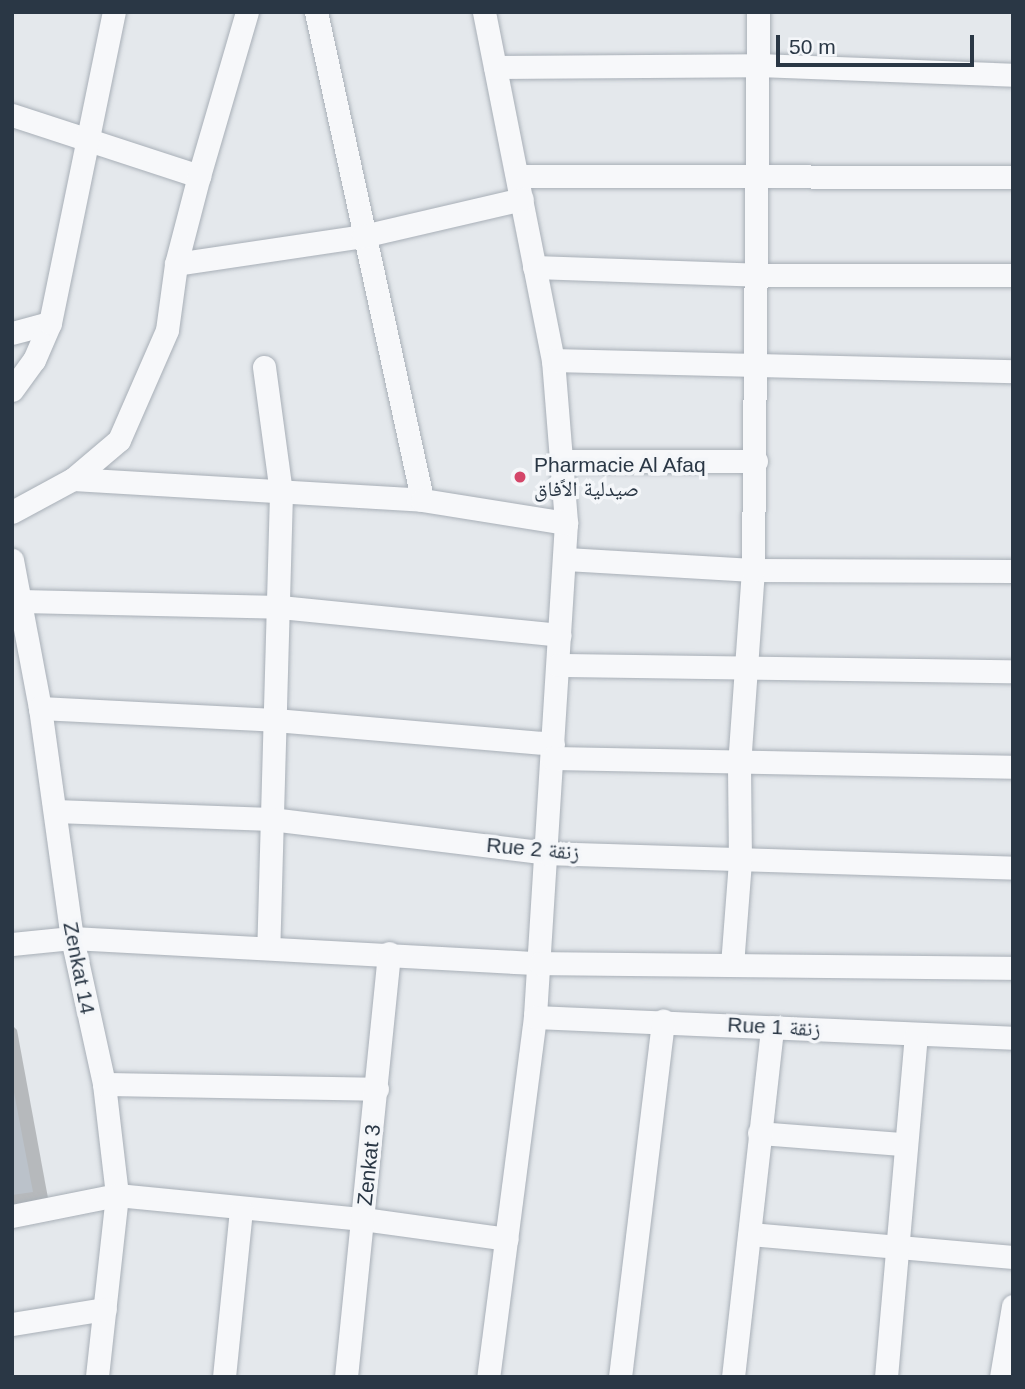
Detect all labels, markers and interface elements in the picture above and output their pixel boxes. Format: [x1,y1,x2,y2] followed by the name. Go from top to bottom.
[780,21,978,65] scale bar
[789,35,836,58] text: 50 m
[534,452,708,502] place label: Pharmacie Al Afaq صيدلية الاًفاق
[512,469,528,485] marker: Pharmacie Al Afaq صيدلية الاًفاق
[485,832,581,866] street label: Rue 2 زنقة
[58,920,100,1016] street label: Zenkat 14
[727,1012,821,1042] street label: Rue 1 زنقة
[352,1123,386,1207] street label: Zenkat 3

